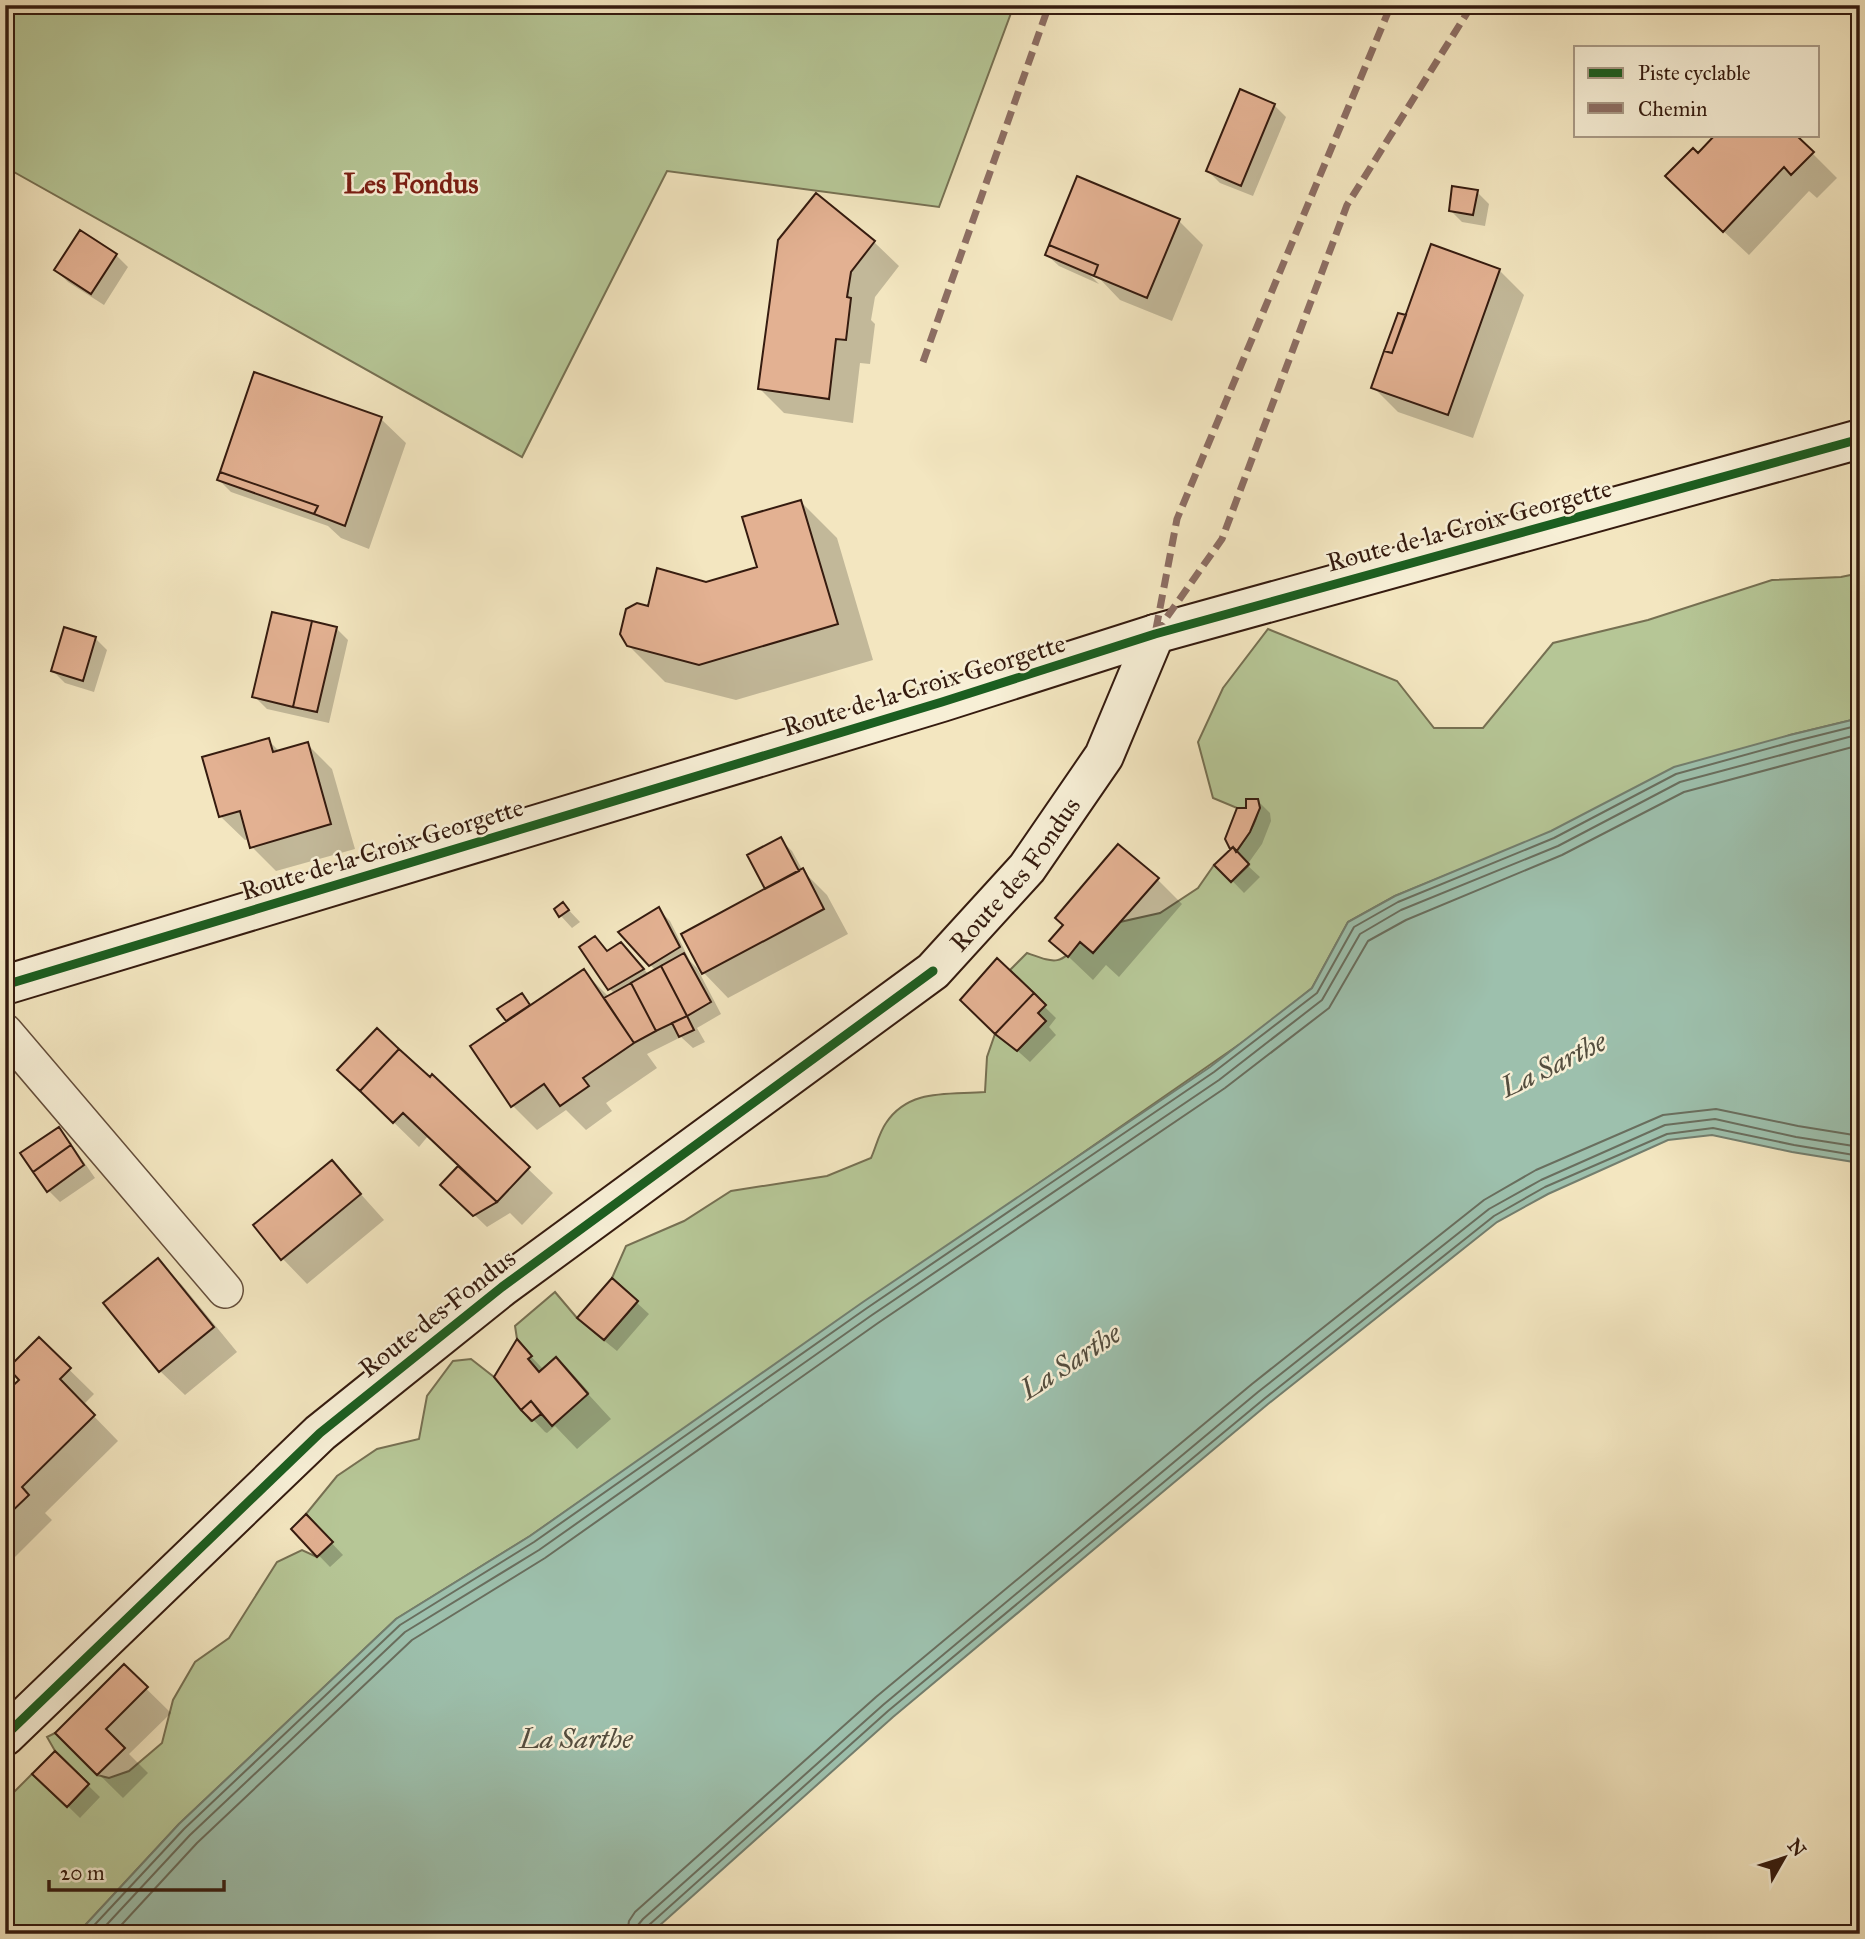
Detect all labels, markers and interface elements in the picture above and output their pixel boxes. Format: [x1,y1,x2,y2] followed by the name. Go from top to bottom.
[1574,46,1820,136] legend
[1638,60,1751,86] text: Piste cyclable
[1638,96,1707,122] text: Chemin
[344,166,478,201] district label: Les Fondus
[1323,471,1615,578] street label: Route de la Croix Georgette
[779,627,1069,743] street label: Route de la Croix Georgette
[237,791,527,907] street label: Route de la Croix Georgette
[943,791,1087,958] street label: Route des Fondus
[1493,1024,1612,1106] water label: La Sarthe
[352,1242,522,1384] street label: Route des Fondus
[1012,1316,1128,1408] water label: La Sarthe
[517,1721,633,1756] water label: La Sarthe
[1750,1824,1820,1894] north arrow
[1783,1834,1811,1861] text: N
[49,1848,224,1892] scale bar
[60,1860,105,1886] text: 20 m

